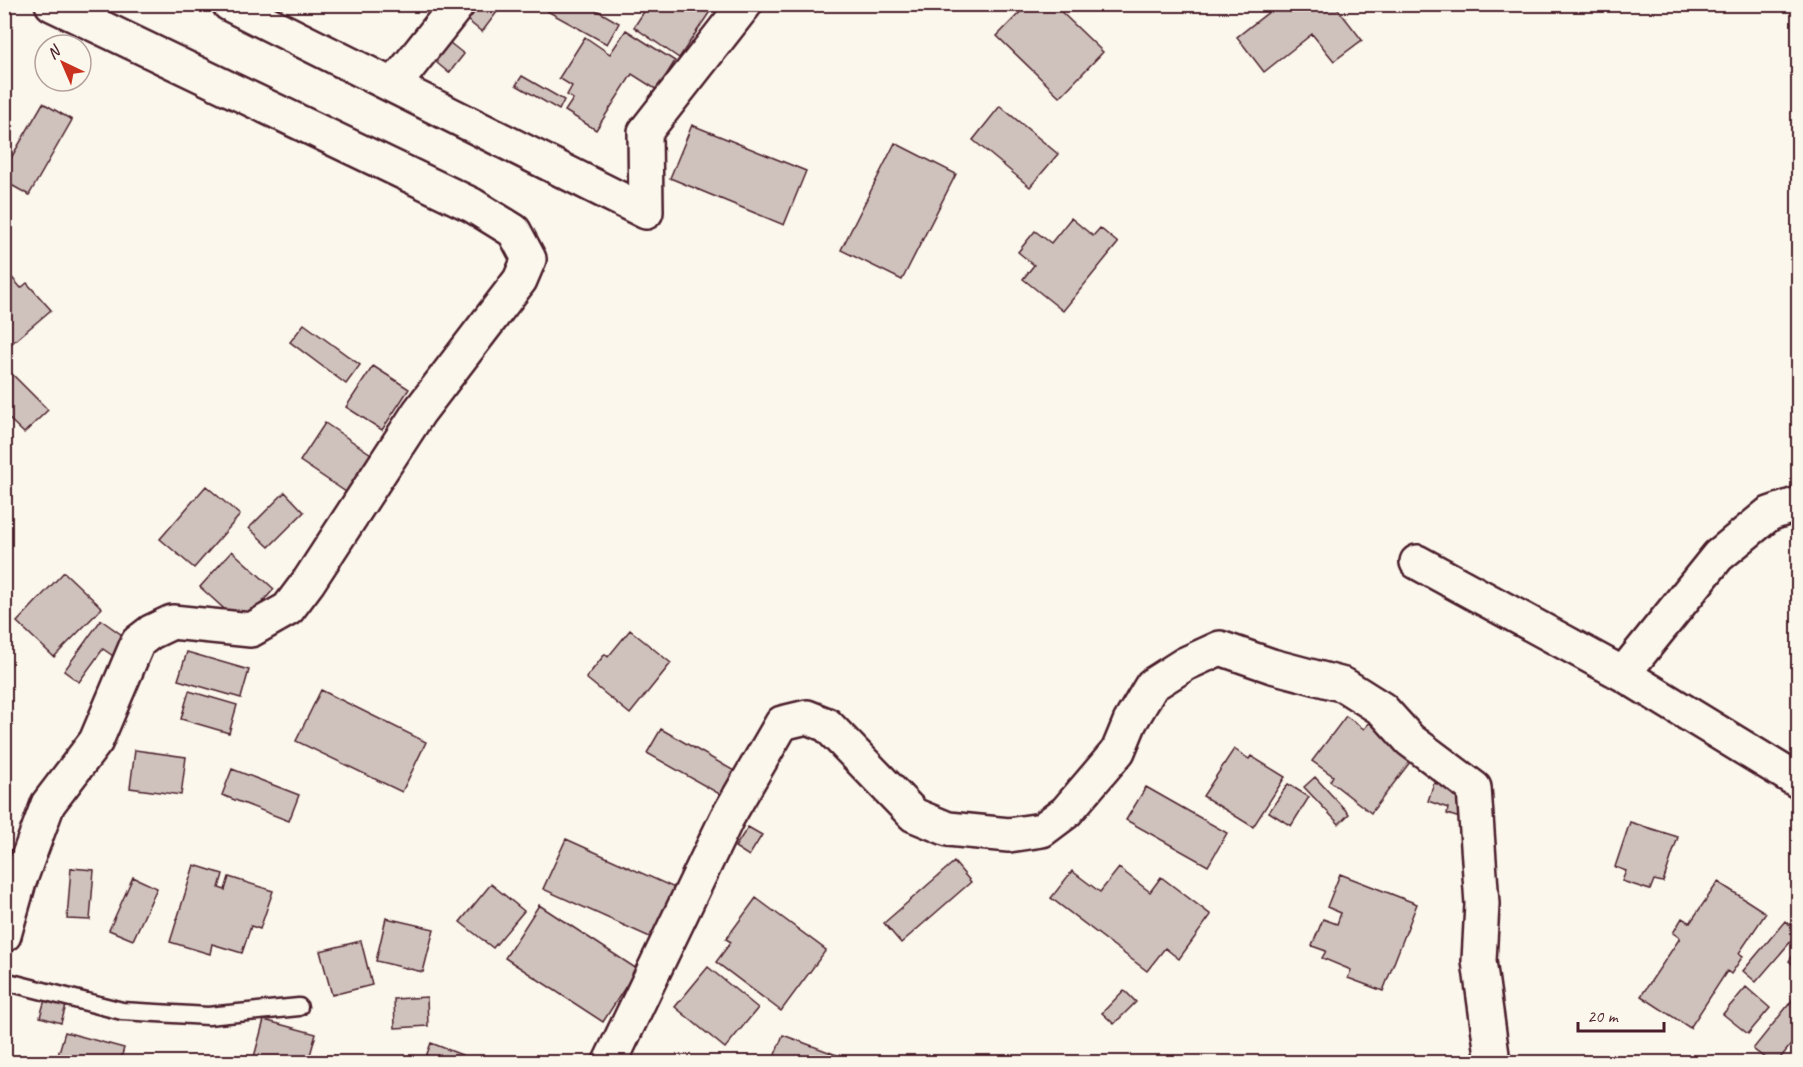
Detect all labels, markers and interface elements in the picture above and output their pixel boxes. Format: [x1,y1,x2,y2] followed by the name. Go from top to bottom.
[33,33,93,93] north arrow
[43,40,66,64] text: N
[1578,995,1664,1033] scale bar
[1587,1005,1620,1027] text: 20 m

